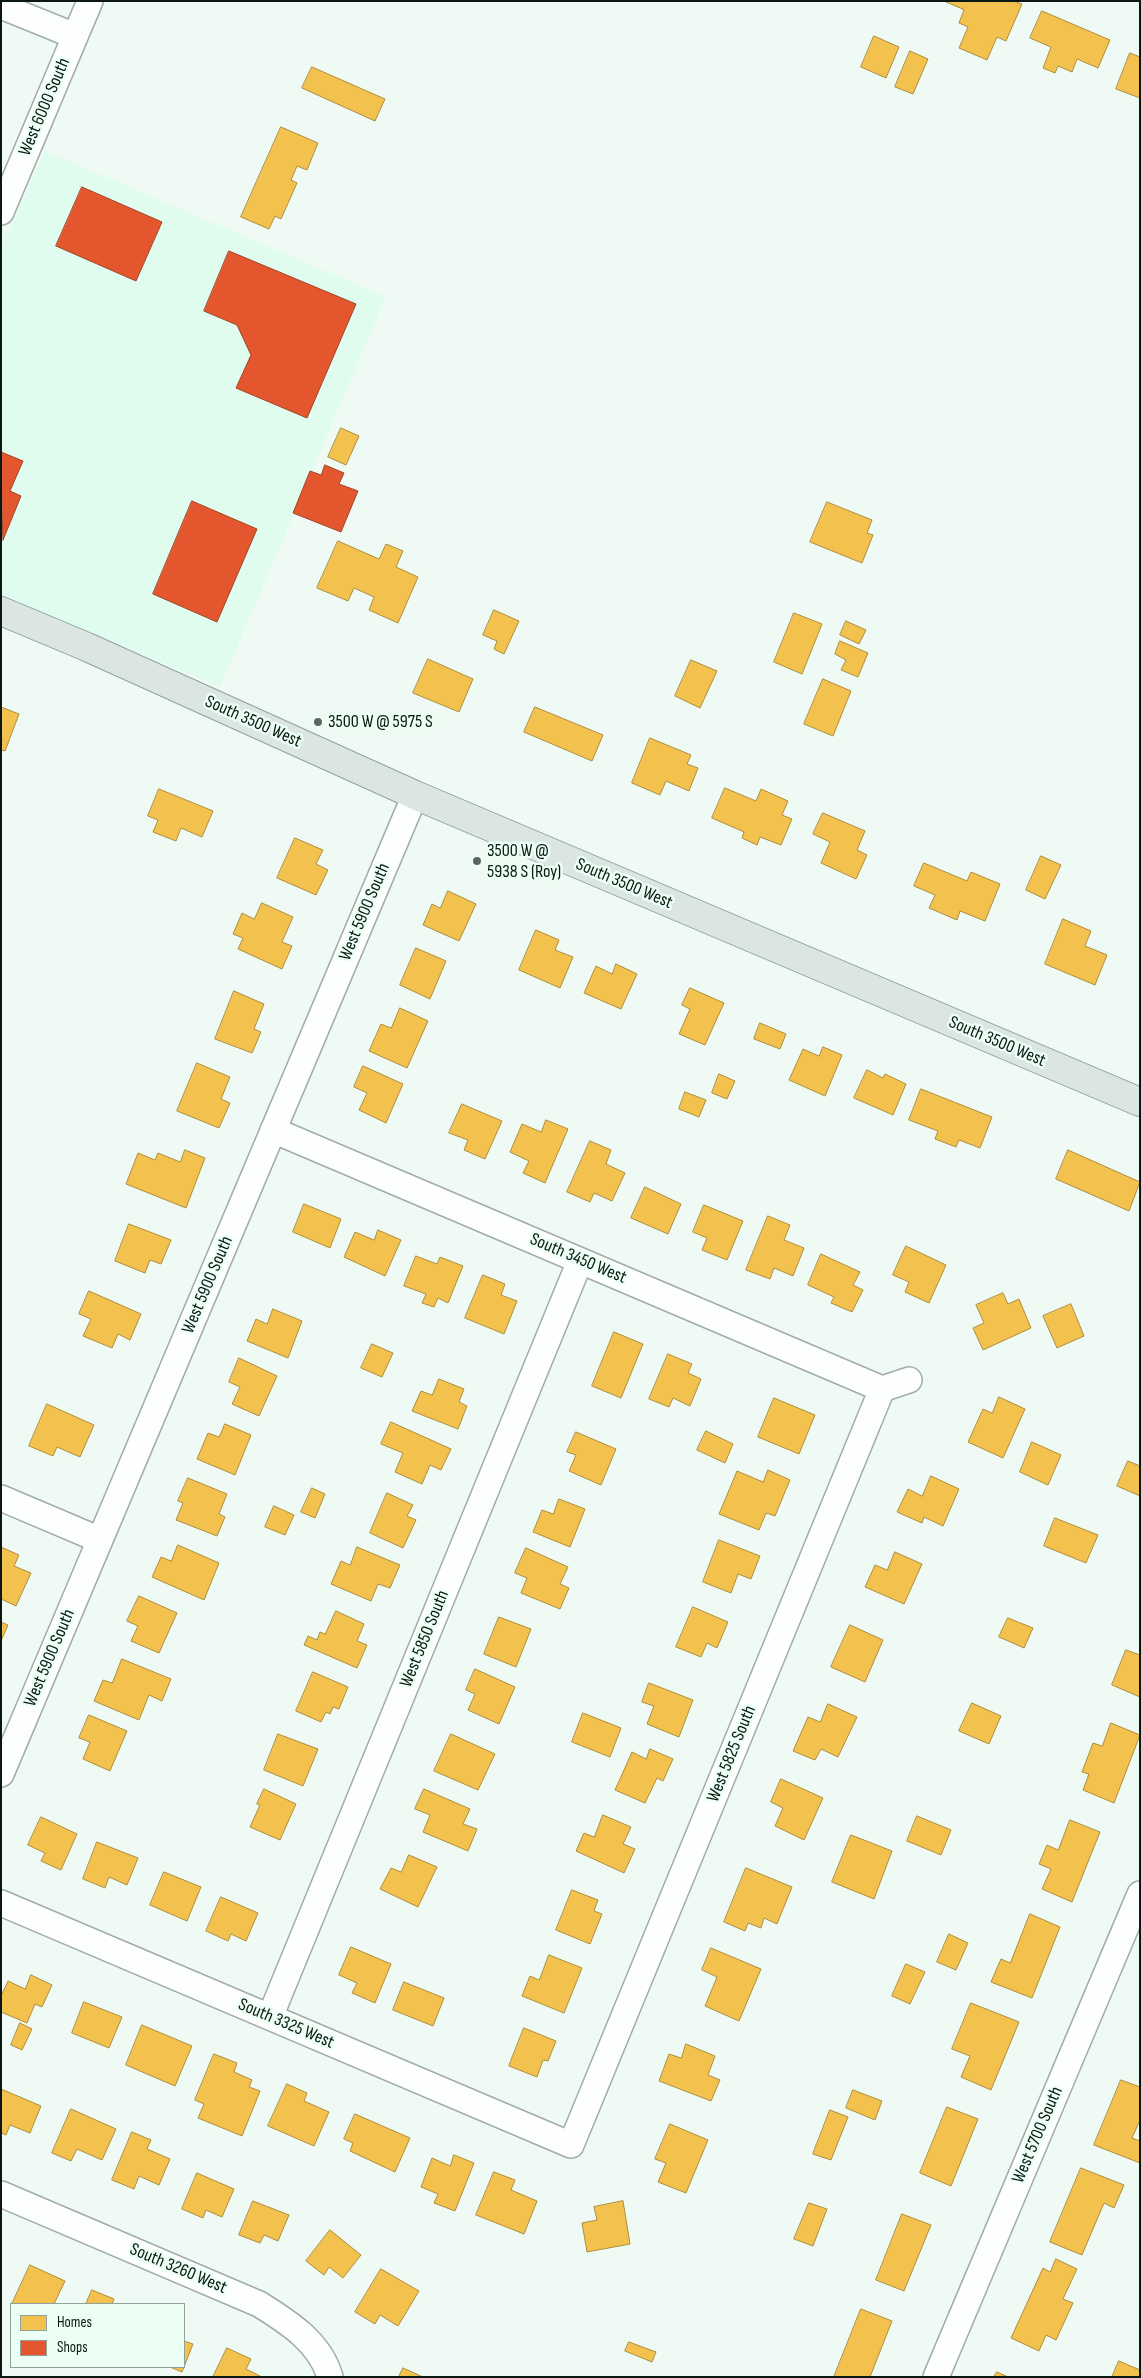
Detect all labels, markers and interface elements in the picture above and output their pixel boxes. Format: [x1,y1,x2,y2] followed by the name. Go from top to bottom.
[15,55,75,159] street label: West 6000 South
[202,691,304,753] street label: South 3500 West
[328,711,433,733] place label: 3500 W @ 5975 S
[312,716,324,728] marker: 3500 W @ 5975 S
[487,840,561,882] place label: 3500 W @ 5938 S (Roy)
[572,854,676,914] street label: South 3500 West
[471,855,483,867] marker: 3500 W @ 5938 S (Roy)
[335,860,395,964] street label: West 5900 South
[945,1012,1049,1072] street label: South 3500 West
[527,1229,629,1289] street label: South 3450 West
[178,1233,238,1337] street label: West 5900 South
[396,1587,454,1691] street label: West 5850 South
[20,1606,80,1710] street label: West 5900 South
[703,1703,761,1805] street label: West 5825 South
[235,1994,337,2054] street label: South 3325 West
[1008,2084,1068,2186] street label: West 5700 South
[126,2239,230,2299] street label: South 3260 West
[10,2303,185,2368] legend
[57,2313,92,2332] text: Homes
[57,2338,88,2357] text: Shops

